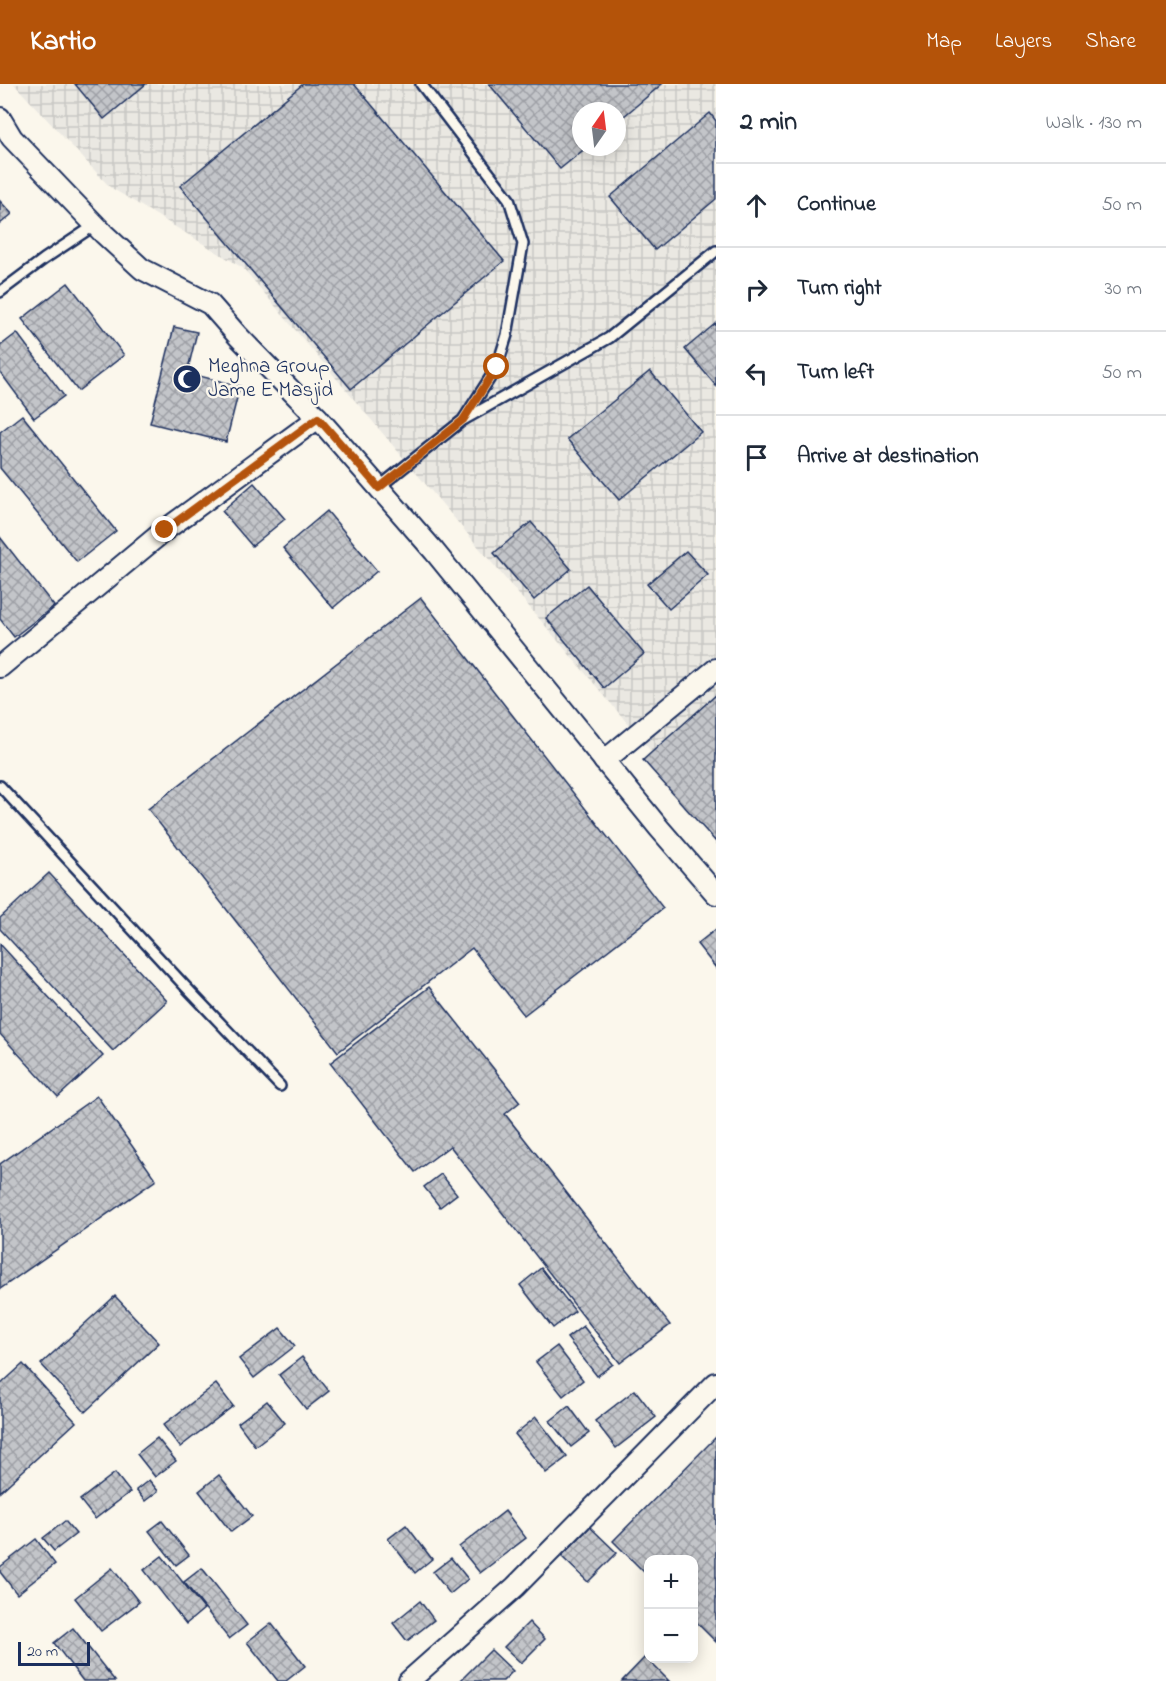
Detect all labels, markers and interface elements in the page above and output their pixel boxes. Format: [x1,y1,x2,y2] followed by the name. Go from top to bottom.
[30,22,96,63] text: Kartio
[926,27,962,57] text: Map
[995,27,1052,57] text: Layers
[1085,27,1136,57] text: Share
[572,102,626,156] north arrow
[740,104,797,142] text: 2 min
[1046,109,1142,138] text: Walk · 130 m
[740,189,773,222] icon: ahead
[797,189,876,221] text: Continue
[1101,191,1142,220] text: 50 m
[740,273,773,306] icon: right
[797,273,882,305] text: Turn right
[1105,275,1142,304] text: 30 m
[208,352,333,406] place label: Meghna Group Jame E Masjid
[483,353,509,379] route start
[740,357,773,390] icon: left
[797,357,874,389] text: Turn left
[1101,359,1142,388] text: 50 m
[171,363,203,395] mosque icon: Meghna Group Jame E Masjid
[740,441,773,474] icon: arrive
[797,441,979,473] text: Arrive at destination
[151,516,177,542] route end
[644,1555,698,1663] map controls
[644,1555,698,1609] button: +
[644,1609,698,1663] button: −
[18,1639,90,1666] scale bar
[27,1640,58,1664] text: 20 m

